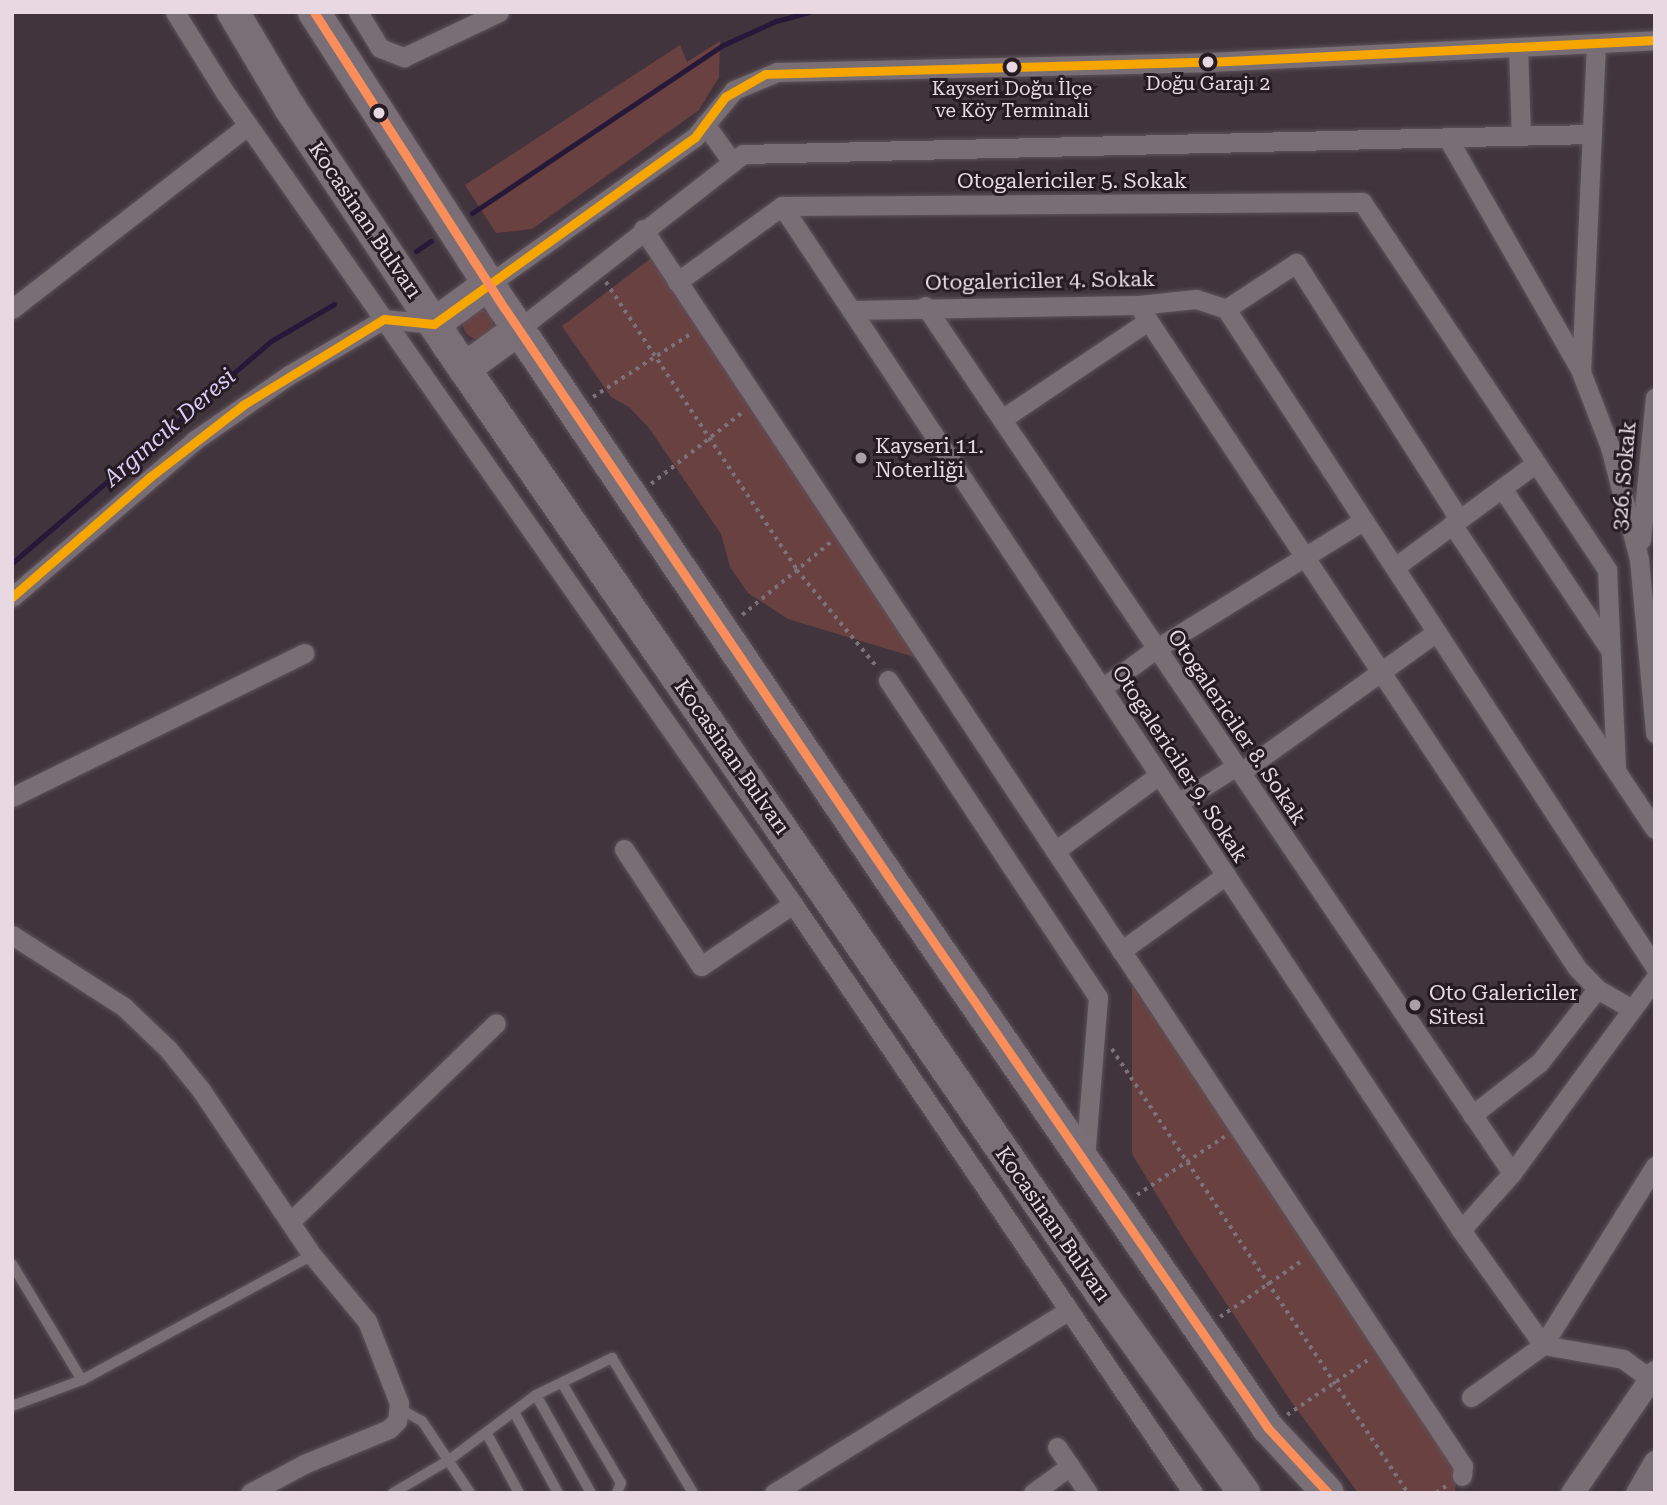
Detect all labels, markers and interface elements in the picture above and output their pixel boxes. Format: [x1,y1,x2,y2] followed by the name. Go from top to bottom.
[1201,55,1215,69] marker: Doğu Garajı 2
[1005,60,1019,74] marker: Kayseri Doğu İlçe ve Köy Terminali
[1146,73,1270,95] place label: Doğu Garajı 2
[932,78,1092,122] place label: Kayseri Doğu İlçe ve Köy Terminali
[372,106,386,120] unlabelled marker
[303,137,427,303] street label: Kocasinan Bulvarı
[957,168,1187,194] street label: Otogalericiler 5. Sokak
[925,266,1155,296] street label: Otogalericiler 4. Sokak
[98,363,242,493] water label: Argıncık Deresi
[1607,420,1641,532] street label: 326. Sokak
[875,433,984,483] place label: Kayseri 11. Noterliği
[853,450,869,466] marker: Kayseri 11. Noterliği
[1162,625,1312,829] street label: Otogalericiler 8. Sokak
[1107,661,1253,867] street label: Otogalericiler 9. Sokak
[669,675,795,839] street label: Kocasinan Bulvarı
[1429,980,1578,1030] place label: Oto Galericiler Sitesi
[1407,997,1423,1013] marker: Oto Galericiler Sitesi
[990,1142,1116,1306] street label: Kocasinan Bulvarı

